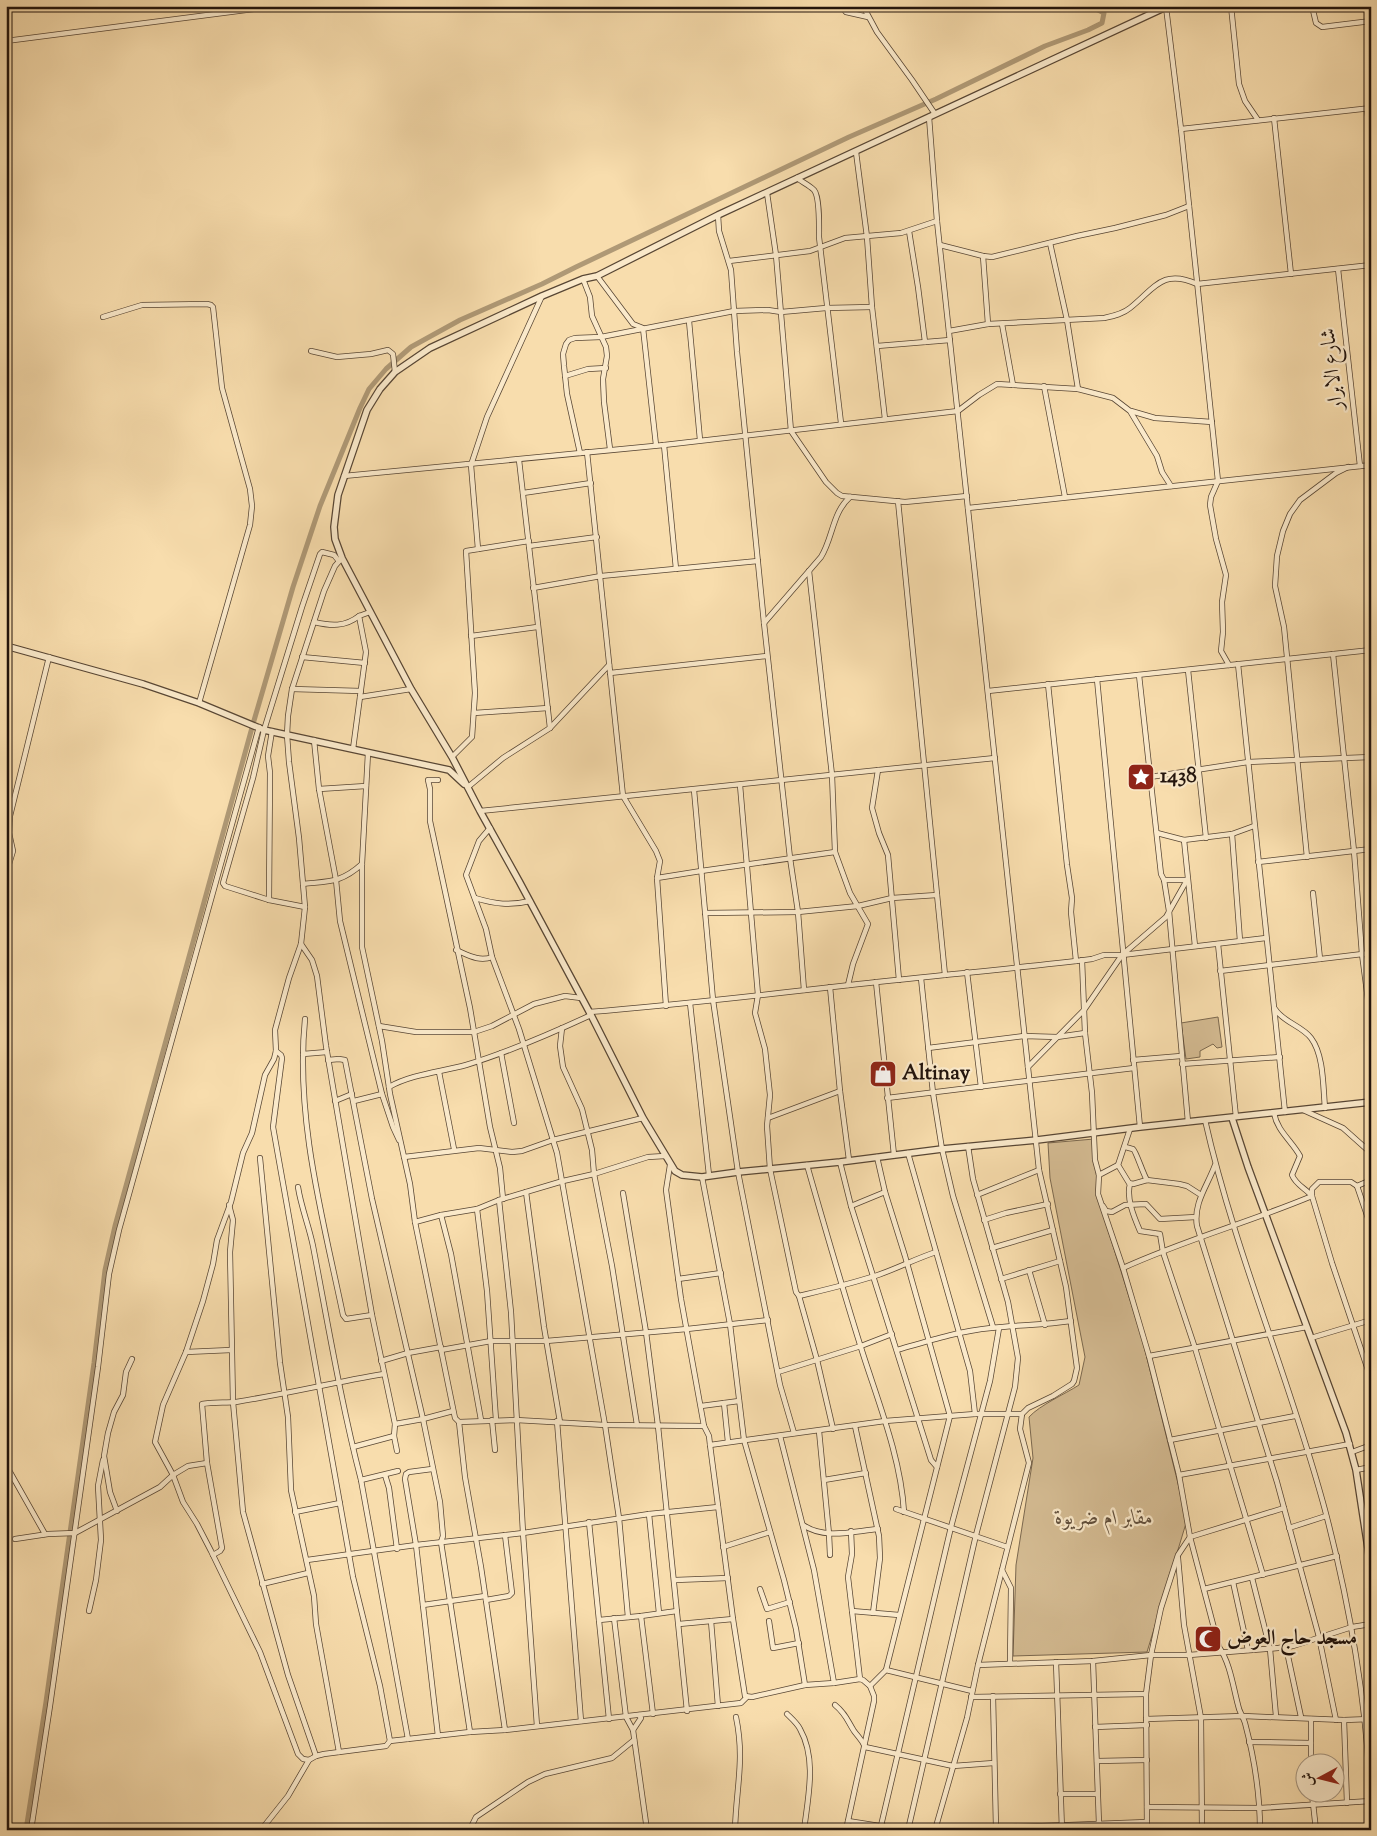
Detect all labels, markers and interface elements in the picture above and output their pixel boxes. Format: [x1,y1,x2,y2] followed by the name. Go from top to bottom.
[1314,327,1353,413] street label: شارع الابرار
[1126,762,1156,792] place icon: 1438
[1160,762,1197,792] place label: 1438
[868,1059,898,1089] shop icon: Altinay
[902,1059,971,1089] place label: Altinay
[1054,1504,1153,1535] park label: مقابر ام ضريوة
[1193,1624,1223,1654] mosque icon: مسجد حاج العوض
[1227,1624,1357,1656] place label: مسجد حاج العوض
[1294,1754,1344,1804] north arrow
[1298,1771,1320,1787] text: ش

